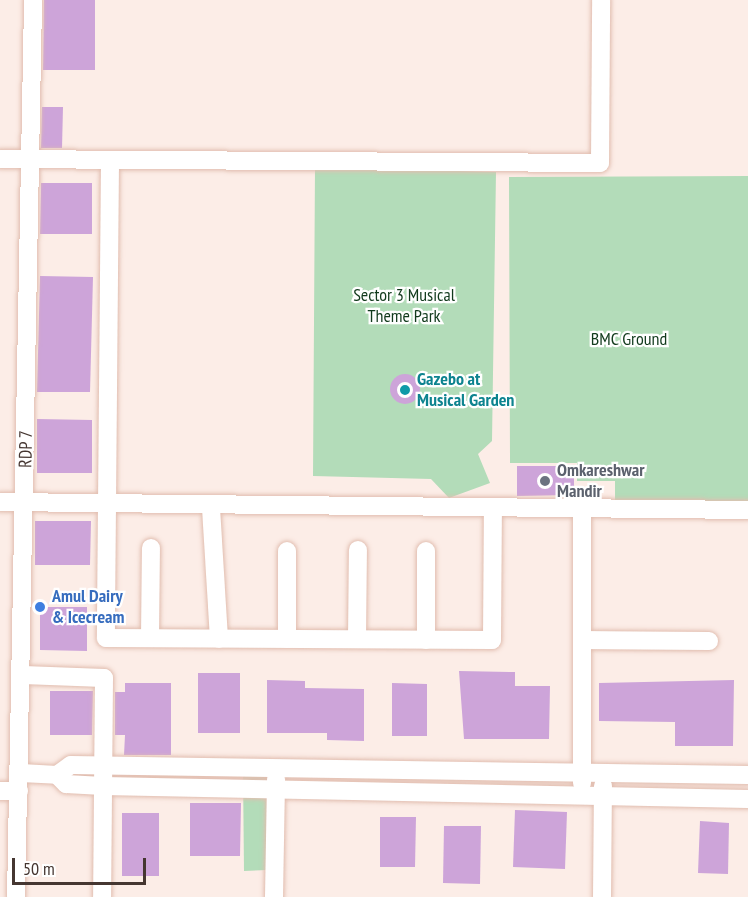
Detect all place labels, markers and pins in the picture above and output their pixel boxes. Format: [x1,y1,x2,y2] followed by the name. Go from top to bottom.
[417,369,515,412] place label: Gazebo at Musical Garden
[398,383,412,397] marker: Gazebo at Musical Garden
[557,460,645,502] place label: Omkareshwar Mandir
[538,474,552,488] marker: Omkareshwar Mandir
[52,586,124,628] place label: Amul Dairy & Icecream
[33,600,47,614] marker: Amul Dairy & Icecream

